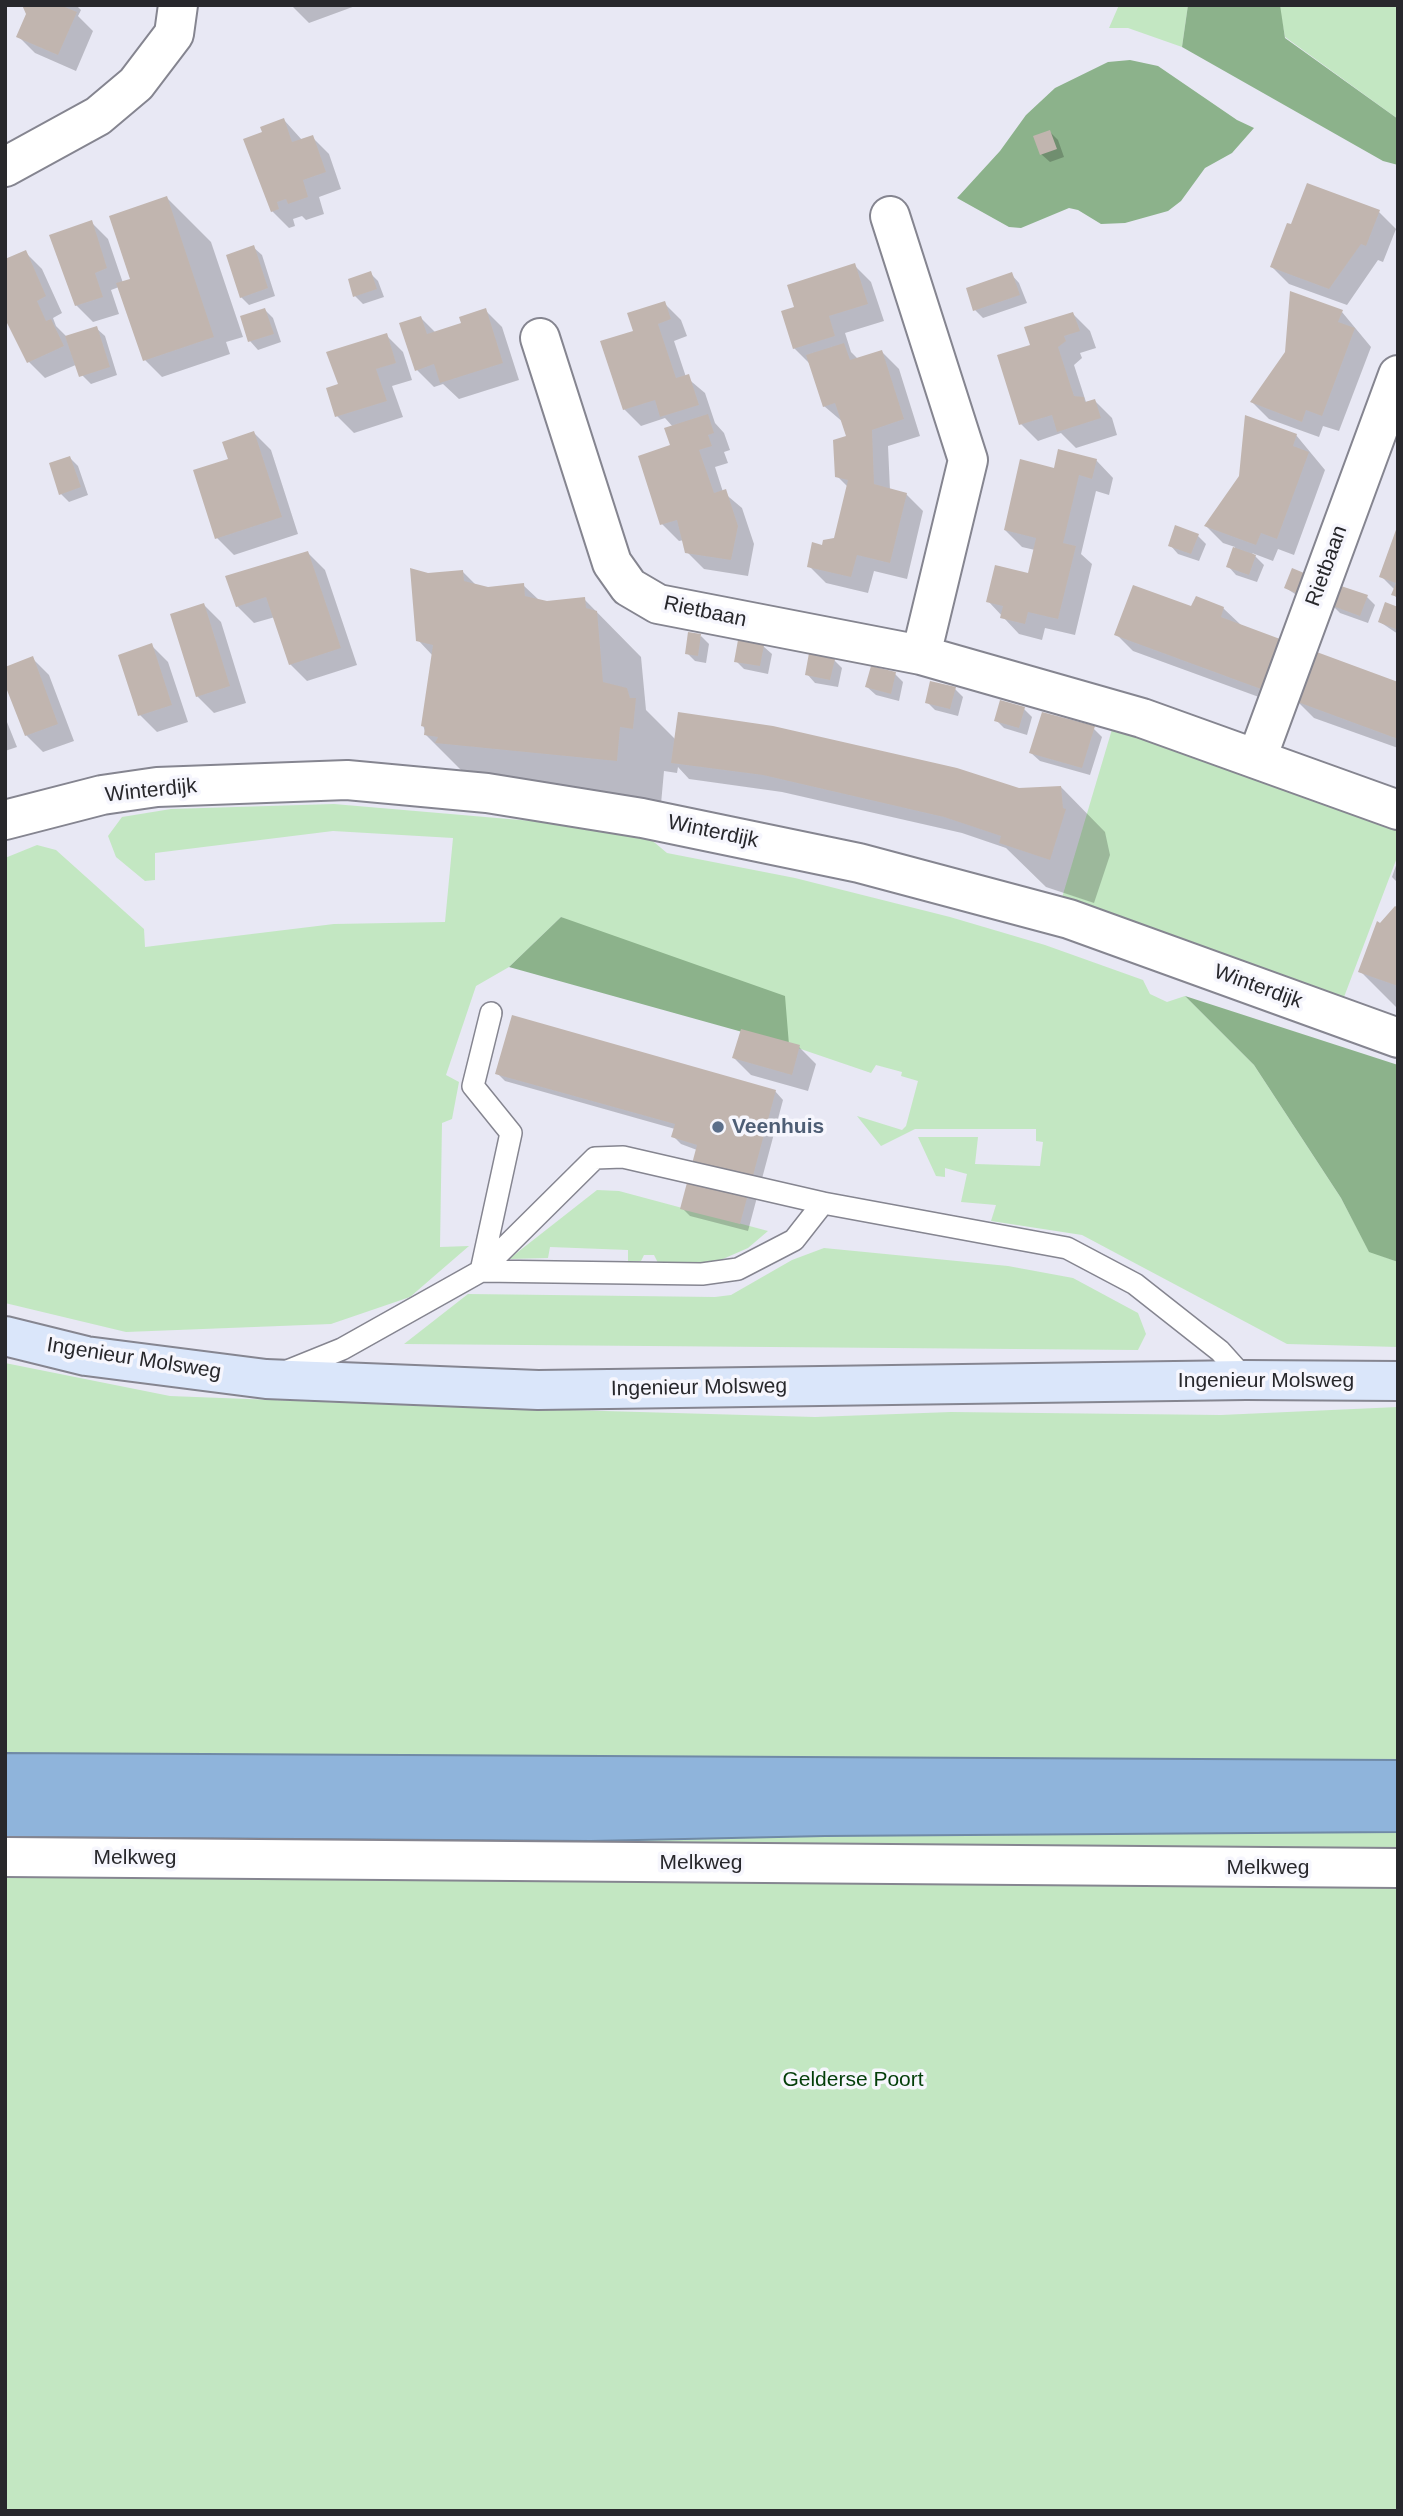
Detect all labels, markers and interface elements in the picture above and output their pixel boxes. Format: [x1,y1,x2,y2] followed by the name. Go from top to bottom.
[1301,522,1353,610] street label: Rietbaan
[661,591,749,633] street label: Rietbaan
[104,774,198,808] street label: Winterdijk
[665,810,761,854] street label: Winterdijk
[1210,959,1306,1015] street label: Winterdijk
[732,1114,824,1140] place label: Veenhuis
[710,1119,726,1135] marker: Veenhuis
[45,1333,223,1385] street label: Ingenieur Molsweg
[1178,1368,1354,1394] street label: Ingenieur Molsweg
[611,1374,787,1402] street label: Ingenieur Molsweg
[94,1845,176,1871] street label: Melkweg
[660,1850,742,1876] street label: Melkweg
[1227,1855,1309,1881] street label: Melkweg
[782,2067,924,2093] park label: Gelderse Poort

